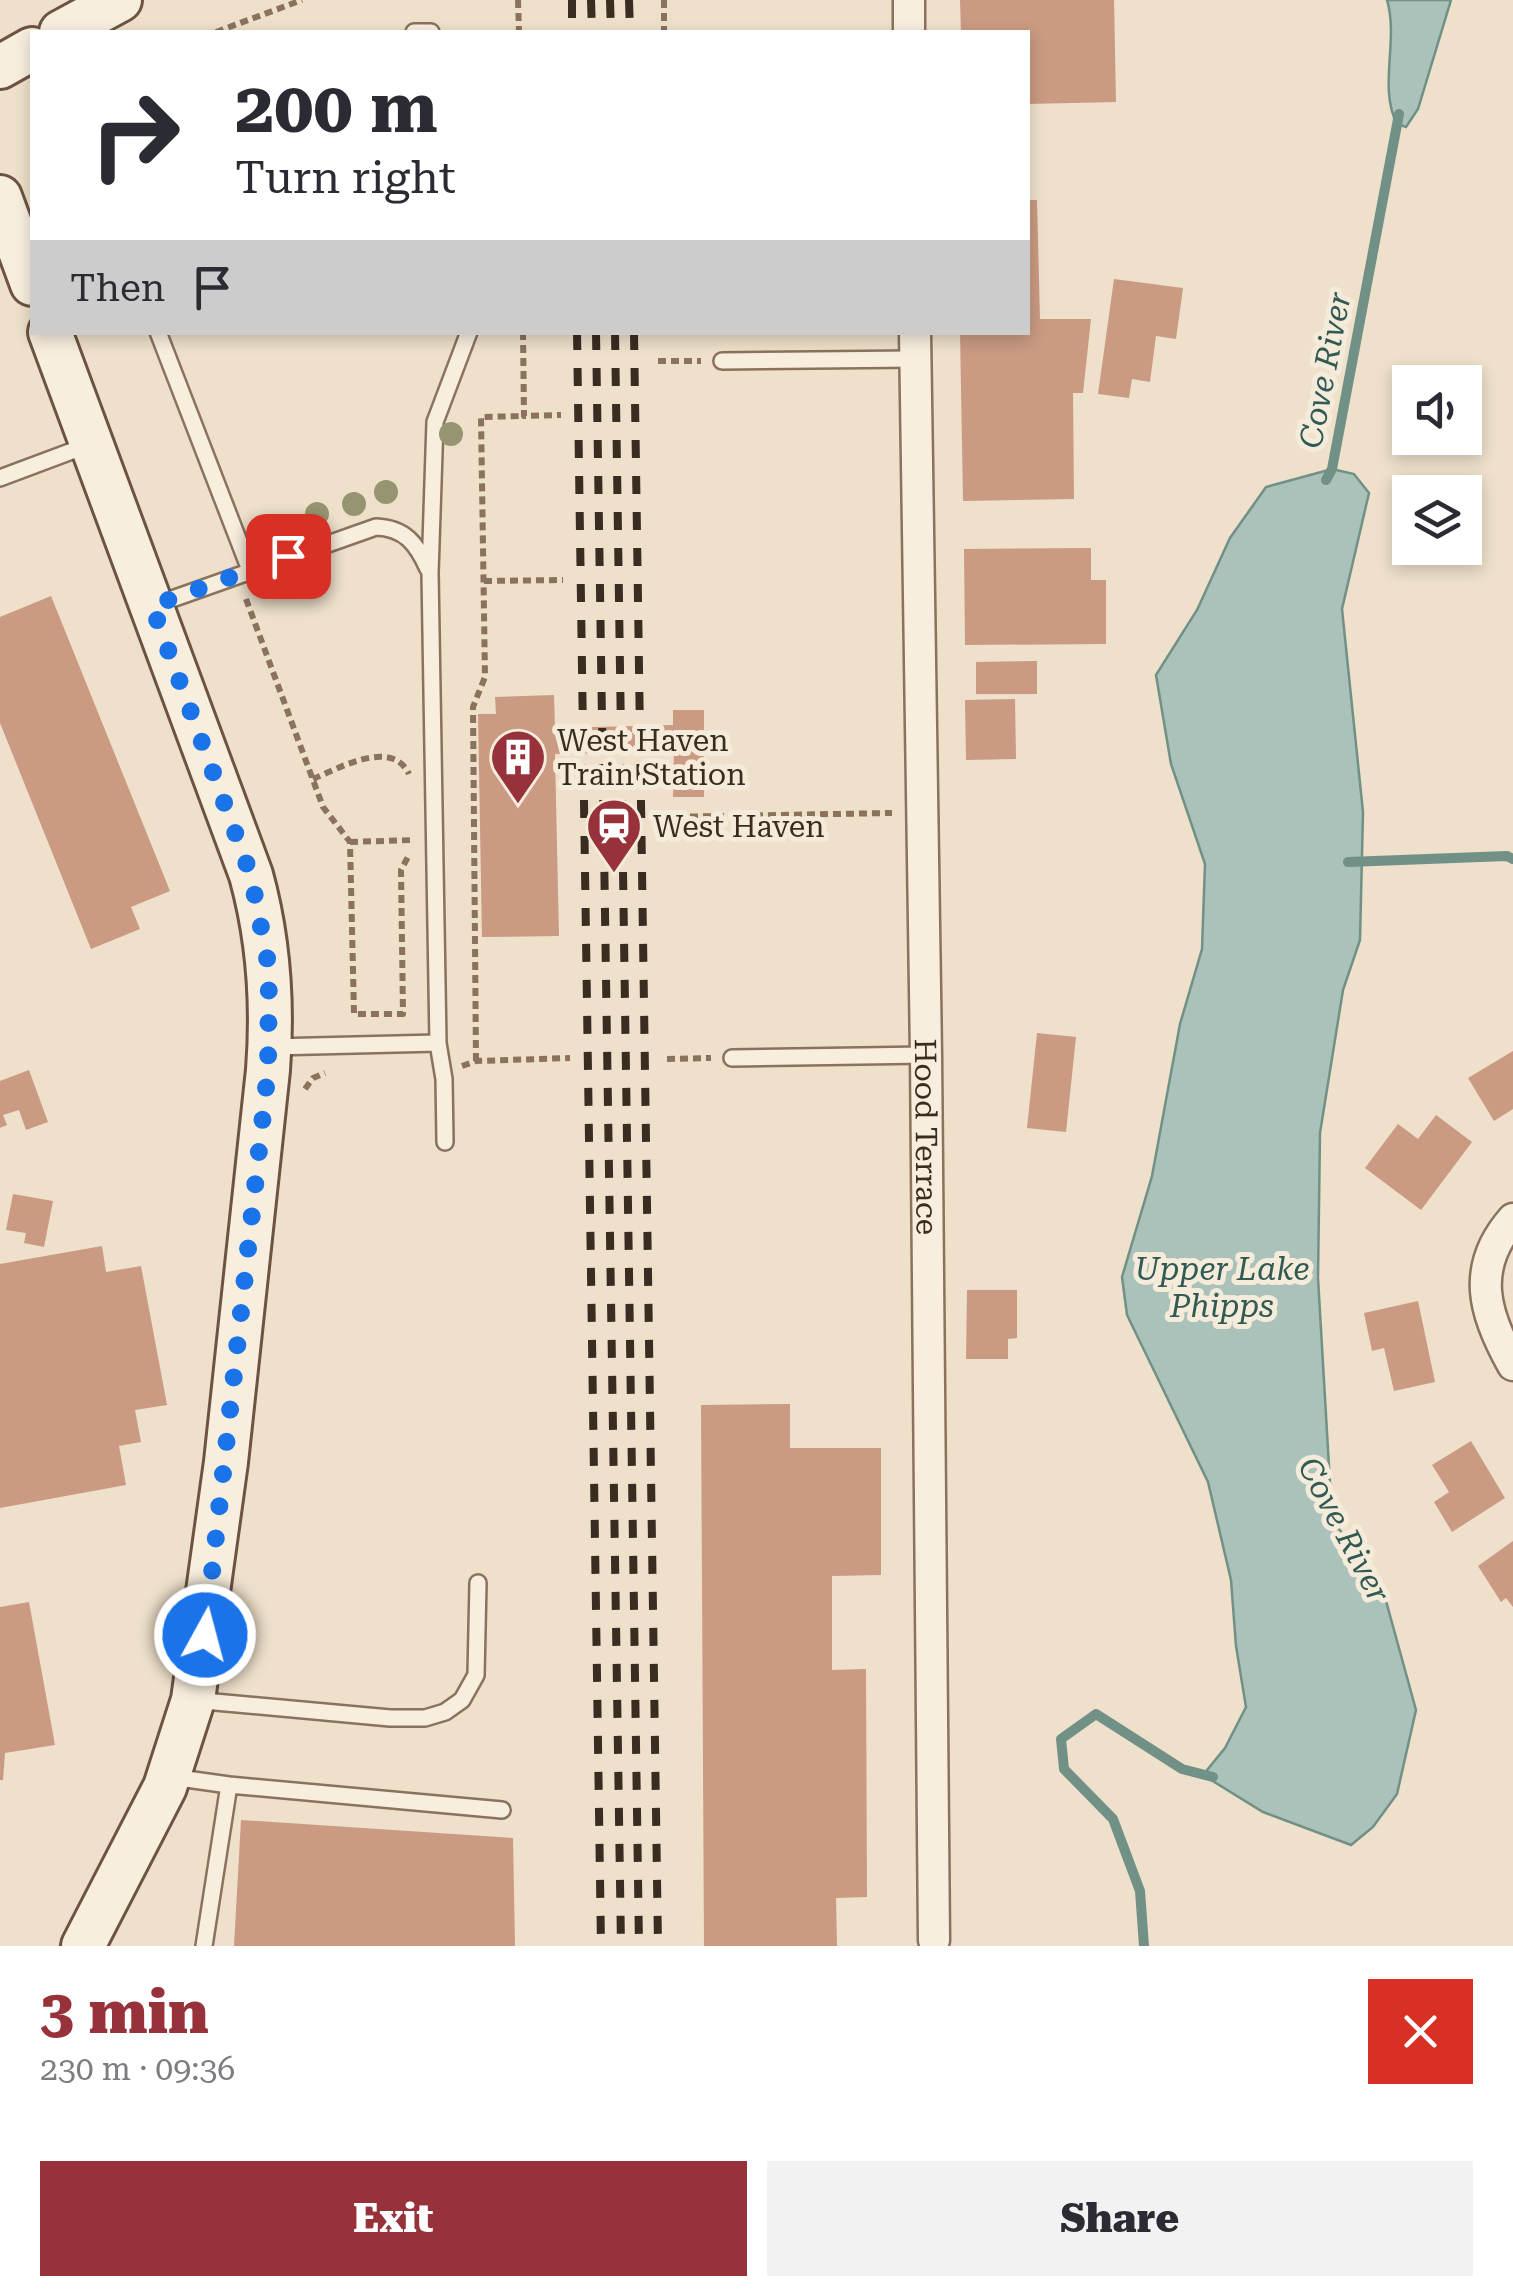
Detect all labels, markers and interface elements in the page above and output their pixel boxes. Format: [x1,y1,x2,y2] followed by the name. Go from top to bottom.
[235,67,438,149] text: 200 m
[70,70,200,200] icon: right
[235,151,456,204] text: Turn right
[185,260,240,315] icon: arrive
[70,266,165,310] text: Then
[1291,288,1359,452] water label: Cove River
[1392,365,1482,565] map controls
[1392,365,1482,455] button: sound
[1392,475,1482,565] button: layers
[246,514,331,599] pin
[261,529,316,584] icon: arrive
[557,723,746,792] place label: West Haven Train Station
[488,727,548,806] building icon: West Haven Train Station
[584,796,644,875] station icon: West Haven
[653,809,824,844] place label: West Haven
[908,1038,945,1235] street label: Hood Terrace
[1135,1250,1309,1325] water label: Upper Lake Phipps
[1290,1451,1398,1609] water label: Cove River
[153,1583,257,1687] position arrow
[40,1977,209,2048] text: 3 min
[1368,1979,1473,2084] button: close
[40,2050,235,2088] text: 230 m · 09:36
[40,2161,747,2276] button: Exit
[767,2161,1473,2276] button: Share

